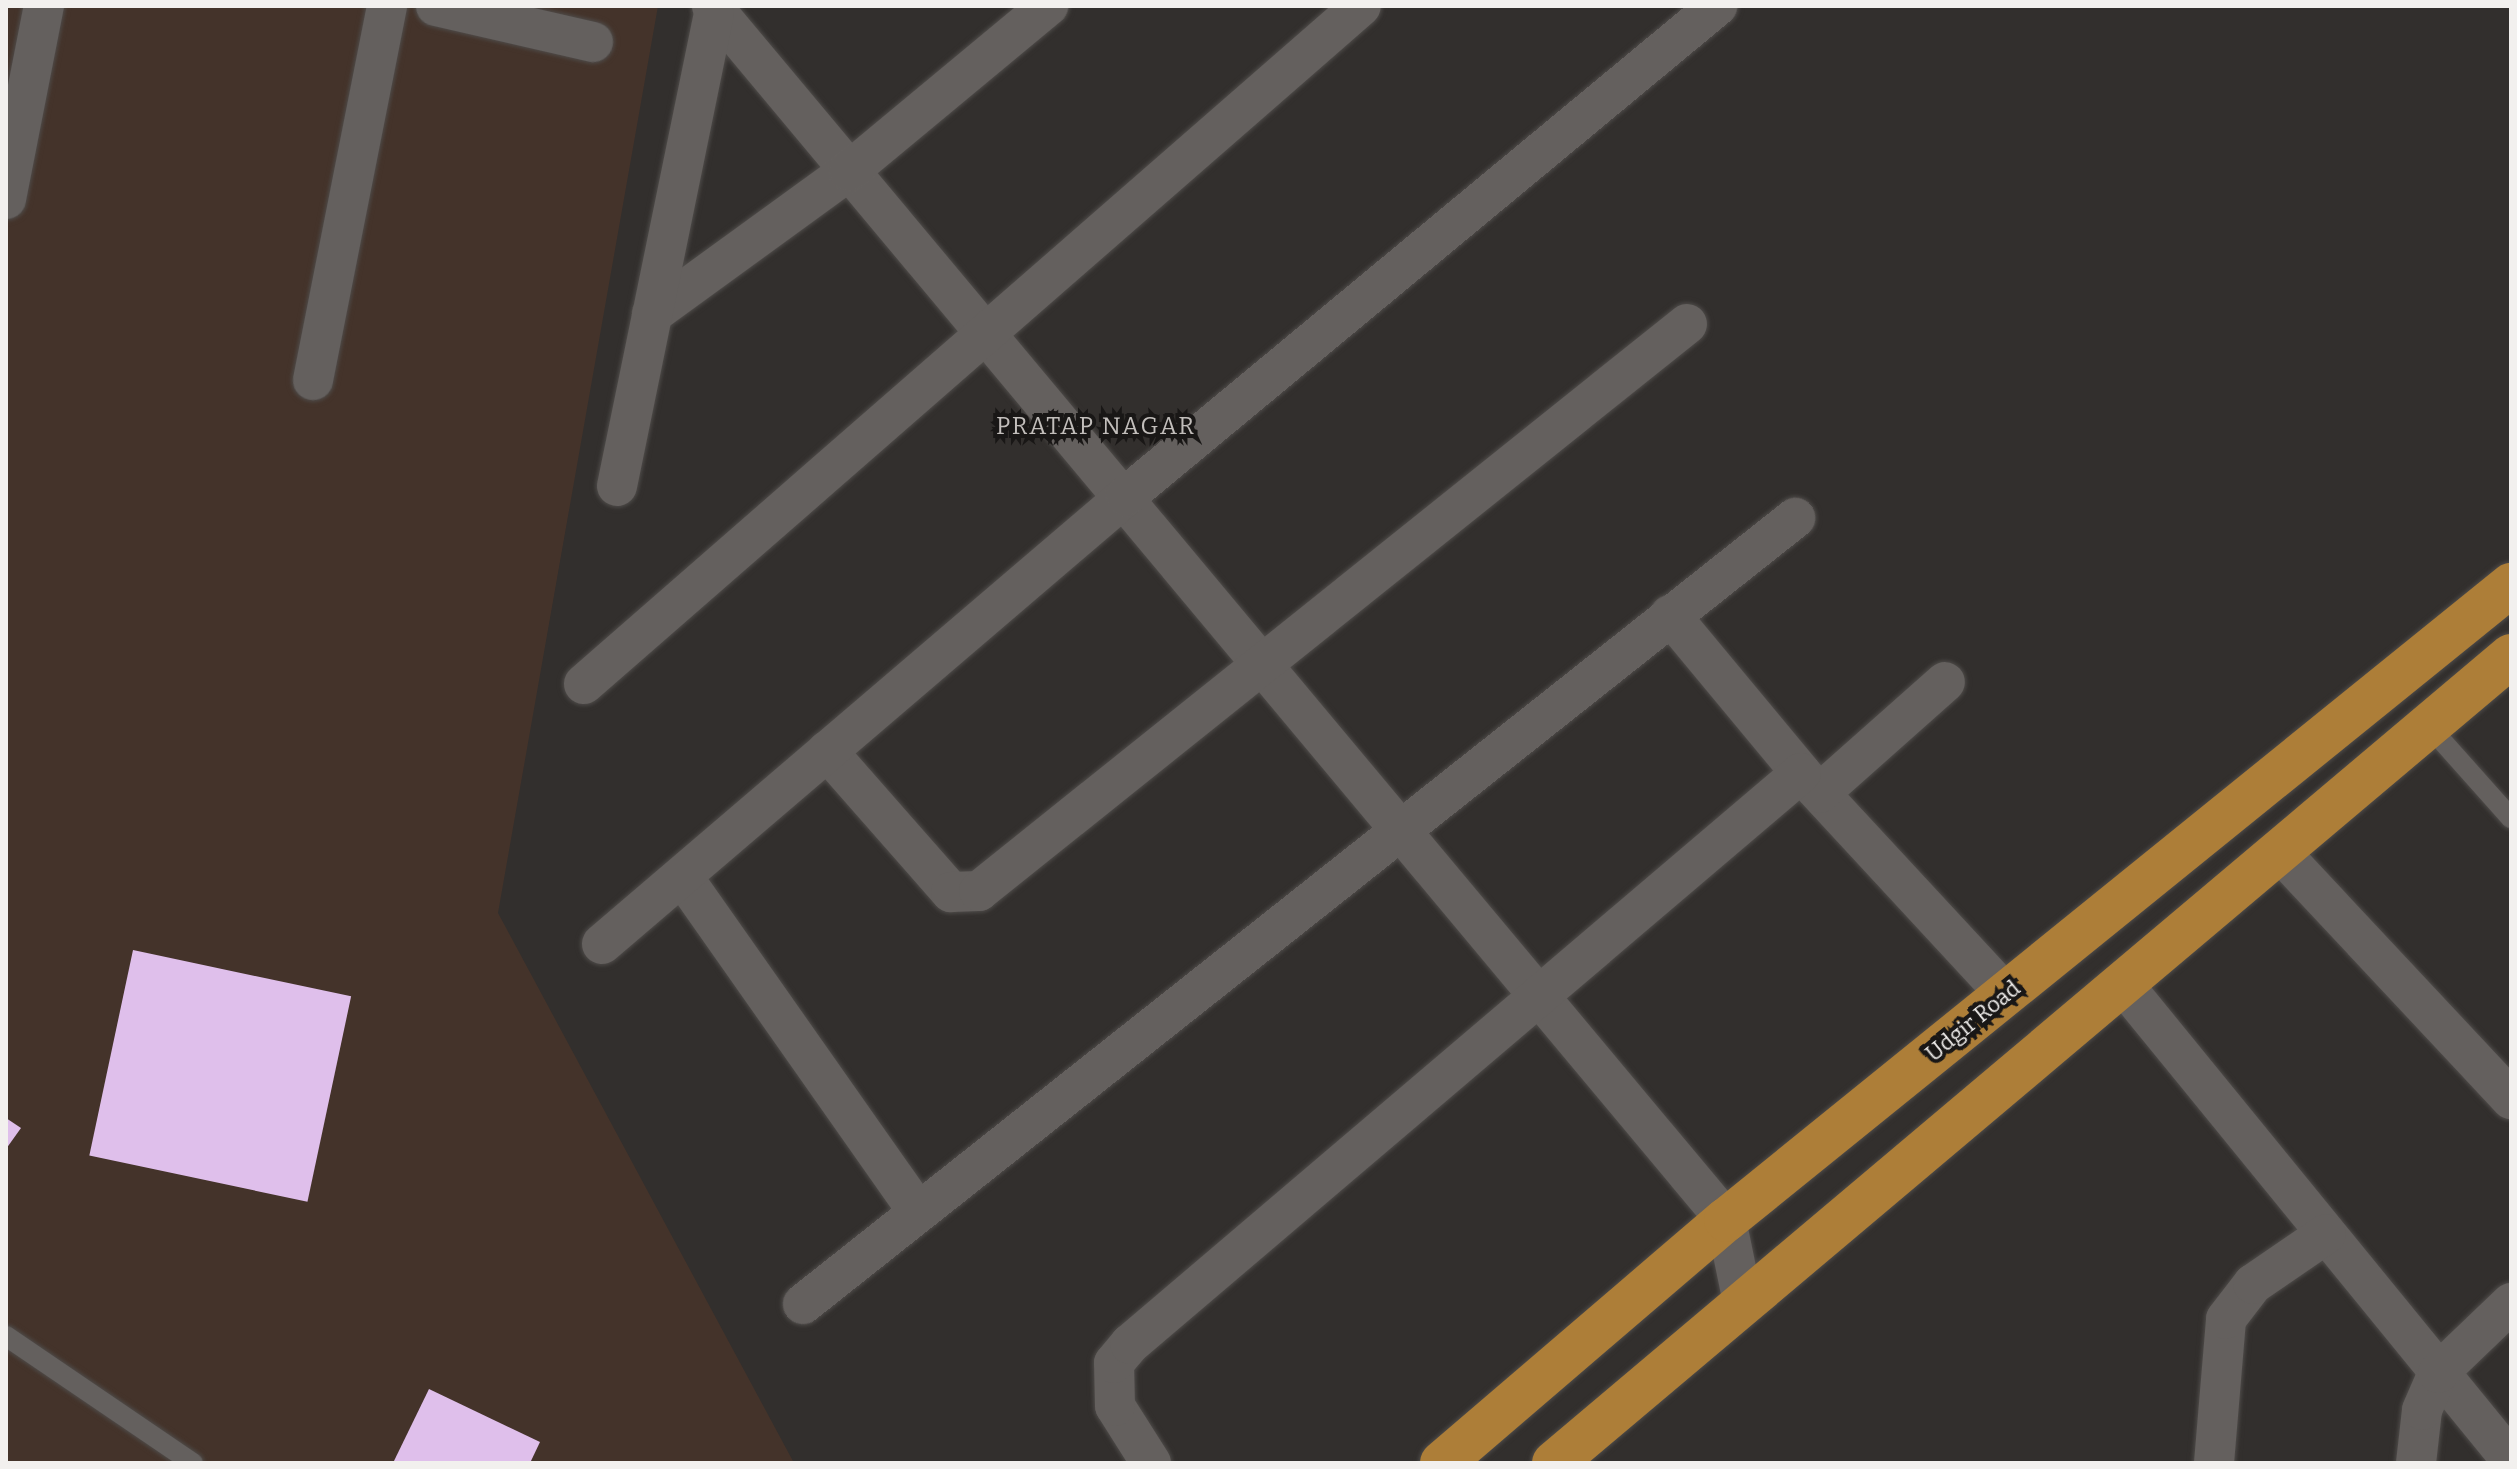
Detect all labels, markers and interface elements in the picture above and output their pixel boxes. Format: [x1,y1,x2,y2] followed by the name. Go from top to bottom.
[996,413,1196,441] district label: PRATAP NAGAR
[1921,975,2025,1067] street label: Udgir Road

